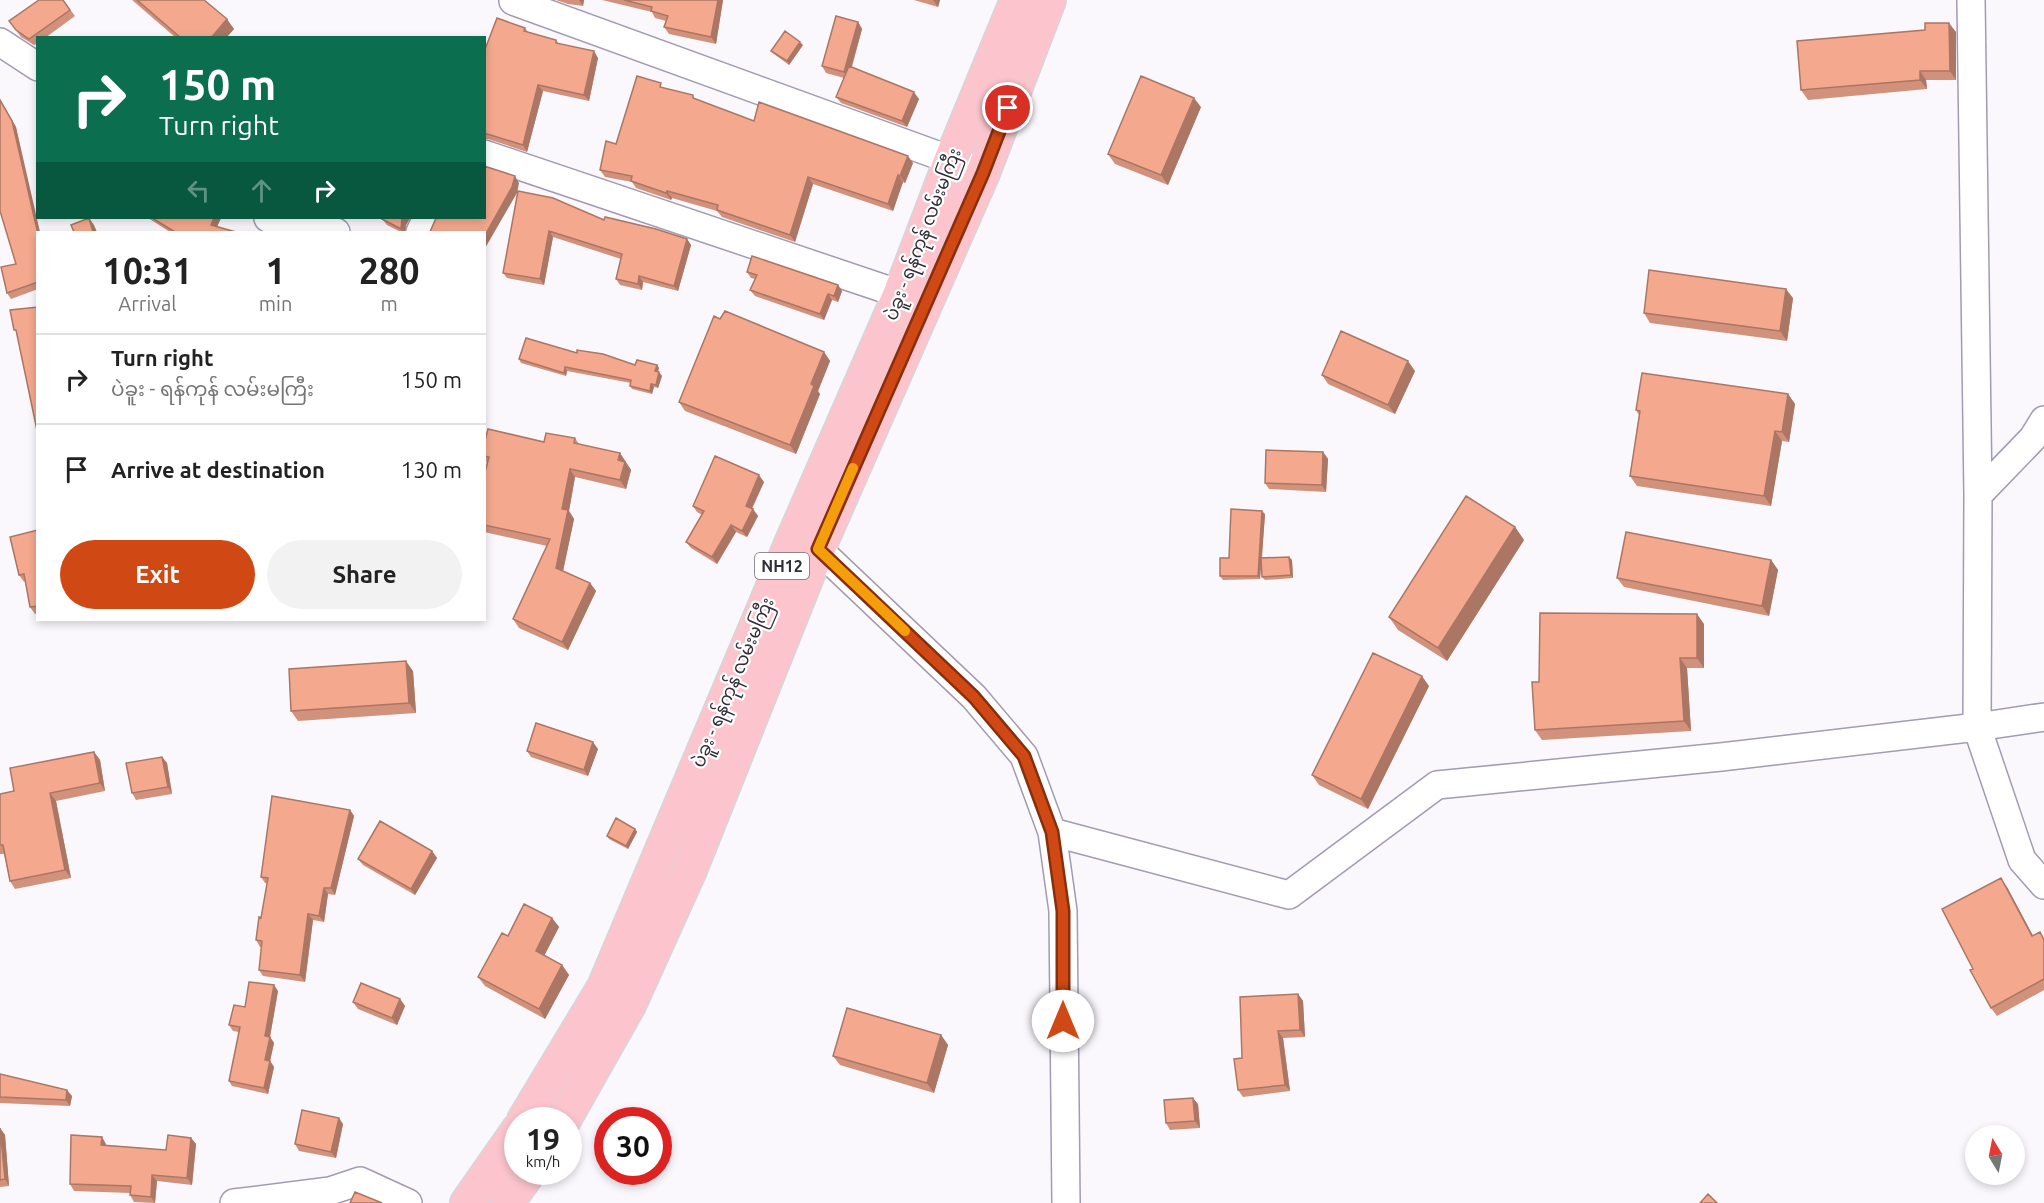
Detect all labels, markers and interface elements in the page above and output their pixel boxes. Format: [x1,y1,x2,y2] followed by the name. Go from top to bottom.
[60,60,138,138] icon: right
[159,61,276,108] text: 150 m
[982,82,1033,133] pin
[991,91,1024,124] icon: arrive
[159,110,279,140] text: Turn right
[877,144,970,325] street label: ပဲခူး - ရန်ကုန် လမ်းမကြီး
[182,174,215,207] icon: left
[245,174,278,207] icon: ahead
[308,174,341,207] icon: right
[102,250,192,291] text: 10:31
[265,250,286,291] text: 1
[359,250,420,291] text: 280
[118,292,177,315] text: Arrival
[259,292,292,315] text: min
[381,292,398,315] text: m
[111,345,213,370] text: Turn right
[60,363,93,396] icon: right
[401,367,462,392] text: 150 m
[111,377,314,400] text: ပဲခူး - ရန်ကုန် လမ်းမကြီး
[60,453,93,486] icon: arrive
[111,457,325,482] text: Arrive at destination
[401,457,462,482] text: 130 m
[60,540,255,609] button: Exit
[267,540,462,609] button: Share
[755,553,809,579] road number: NH12
[684,593,782,772] street label: ပဲခူး - ရန်ကုန် လမ်းမကြီး
[1031,989,1095,1053] position arrow
[594,1107,672,1185] speed limit sign: 30
[526,1122,560,1156] text: 19
[1965,1125,2025,1185] north arrow
[1965,1125,2025,1185] map controls
[526,1153,560,1170] text: km/h

